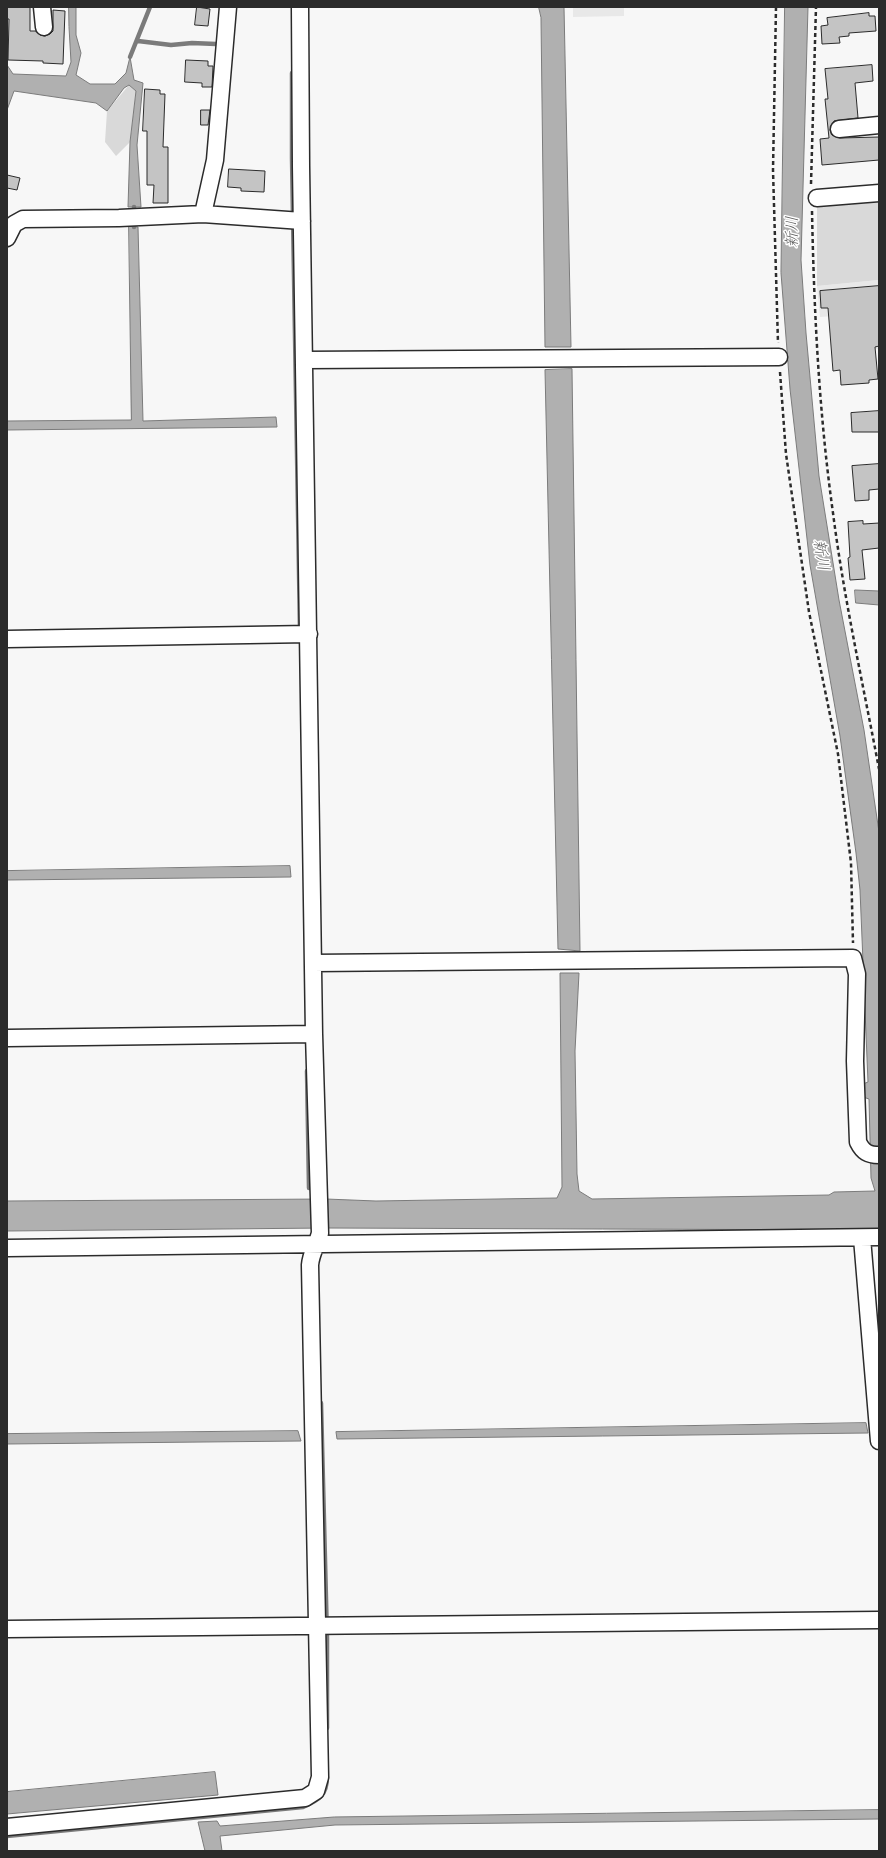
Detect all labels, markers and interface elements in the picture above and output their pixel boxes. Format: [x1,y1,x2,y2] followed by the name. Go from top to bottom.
[782,216,802,248] water label: 新川
[809,538,833,572] water label: 新川

